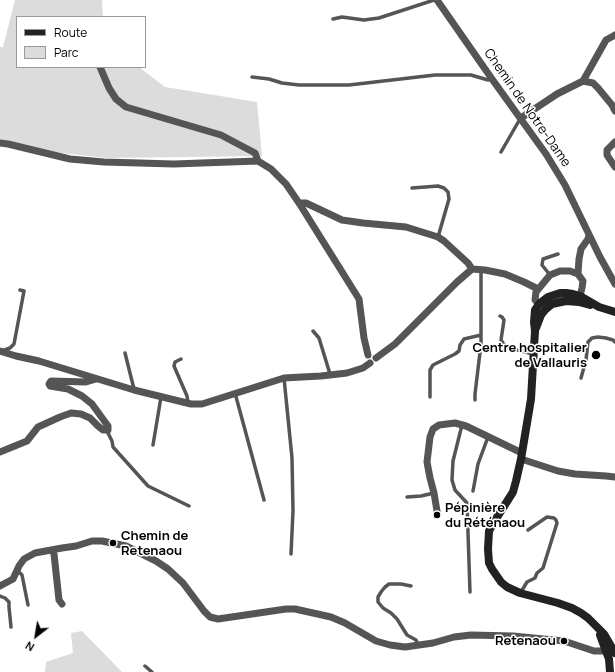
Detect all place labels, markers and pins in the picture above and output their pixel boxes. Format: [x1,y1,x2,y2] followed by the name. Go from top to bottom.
[472,340,587,371] place label: Centre hospitalier de Vallauris
[590,349,602,361] marker: Centre hospitalier de Vallauris
[445,500,525,531] place label: Pépinière du Réténaou
[432,510,442,520] marker: Pépinière du Réténaou
[121,528,188,559] place label: Chemin de Retenaou
[108,538,118,548] marker: Chemin de Retenaou
[495,633,556,649] place label: Retenaou
[559,636,569,646] marker: Retenaou

